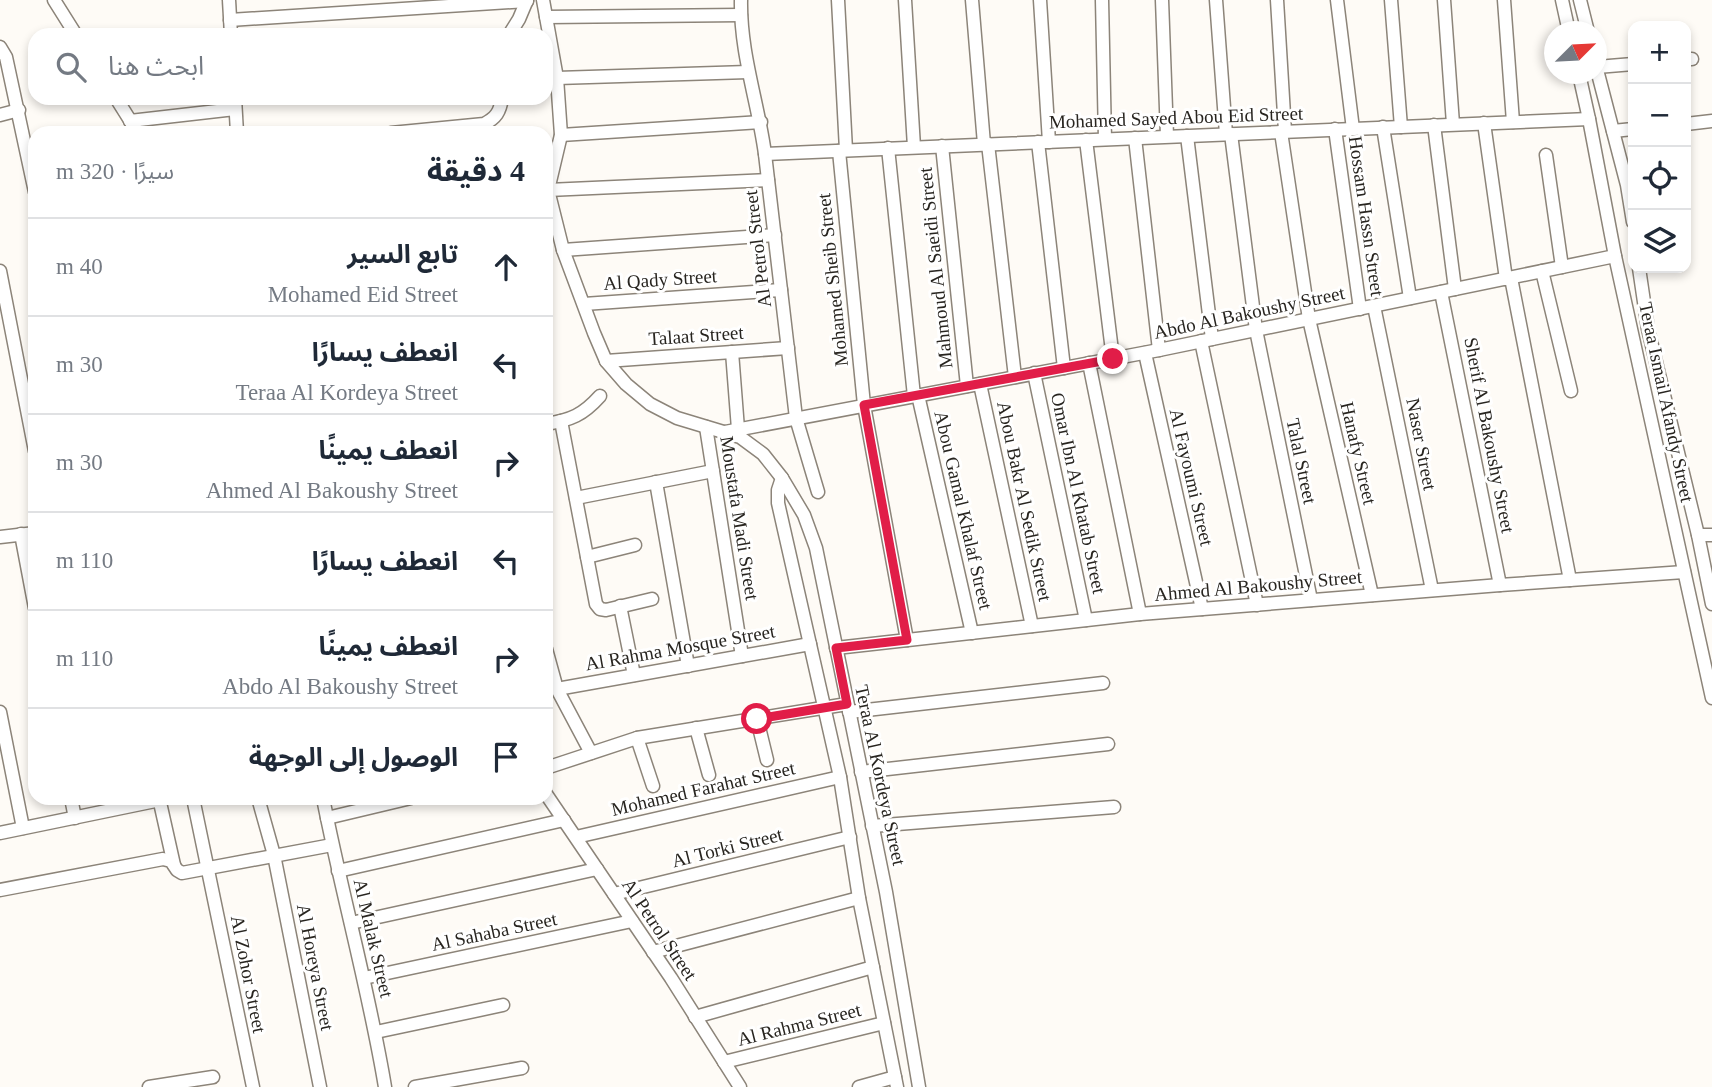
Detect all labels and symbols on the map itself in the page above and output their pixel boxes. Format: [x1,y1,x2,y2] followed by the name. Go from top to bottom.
[1544,21,1607,84] north arrow
[1049,103,1304,132] street label: Mohamed Sayed Abou Eid Street
[1345,135,1388,298] street label: Hossam Hassn Street
[914,166,957,370] street label: Mahmoud Al Saeidi Street
[740,188,775,309] street label: Al Petrol Street
[813,192,852,368] street label: Mohamed Sheib Street
[602,265,718,294] street label: Al Qady Street
[1152,282,1347,343] street label: Abdo Al Bakoushy Street
[1635,300,1698,505] street label: Teraa Ismail Afandy Street
[648,322,745,349] street label: Talaat Street
[1460,335,1519,535] street label: Sherif Al Bakoushy Street
[1097,343,1128,374] route end
[1047,391,1110,596] street label: Omar Ibn Al Khatab Street
[1402,396,1441,493] street label: Naser Street
[993,399,1056,604] street label: Abou Bakr Al Sedik Street
[1336,400,1381,507] street label: Hanafy Street
[1165,406,1218,549] street label: Al Fayoumi Street
[930,409,997,612] street label: Abou Gamal Khalaf Street
[1282,416,1321,506] street label: Talal Street
[716,435,763,602] street label: Moustafa Madi Street
[1153,566,1364,605] street label: Ahmed Al Bakoushy Street
[583,620,777,675] street label: Al Rahma Mosque Street
[851,683,910,868] street label: Teraa Al Kordeya Street
[741,703,772,734] route start
[609,757,798,820] street label: Mohamed Farahat Street
[670,823,785,871] street label: Al Torki Street
[618,874,702,985] street label: Al Petrol Street
[350,877,398,1000] street label: Al Malak Street
[293,902,338,1033] street label: Al Horeya Street
[429,908,559,955] street label: Al Sahaba Street
[227,914,270,1035] street label: Al Zohor Street
[735,999,864,1050] street label: Al Rahma Street

